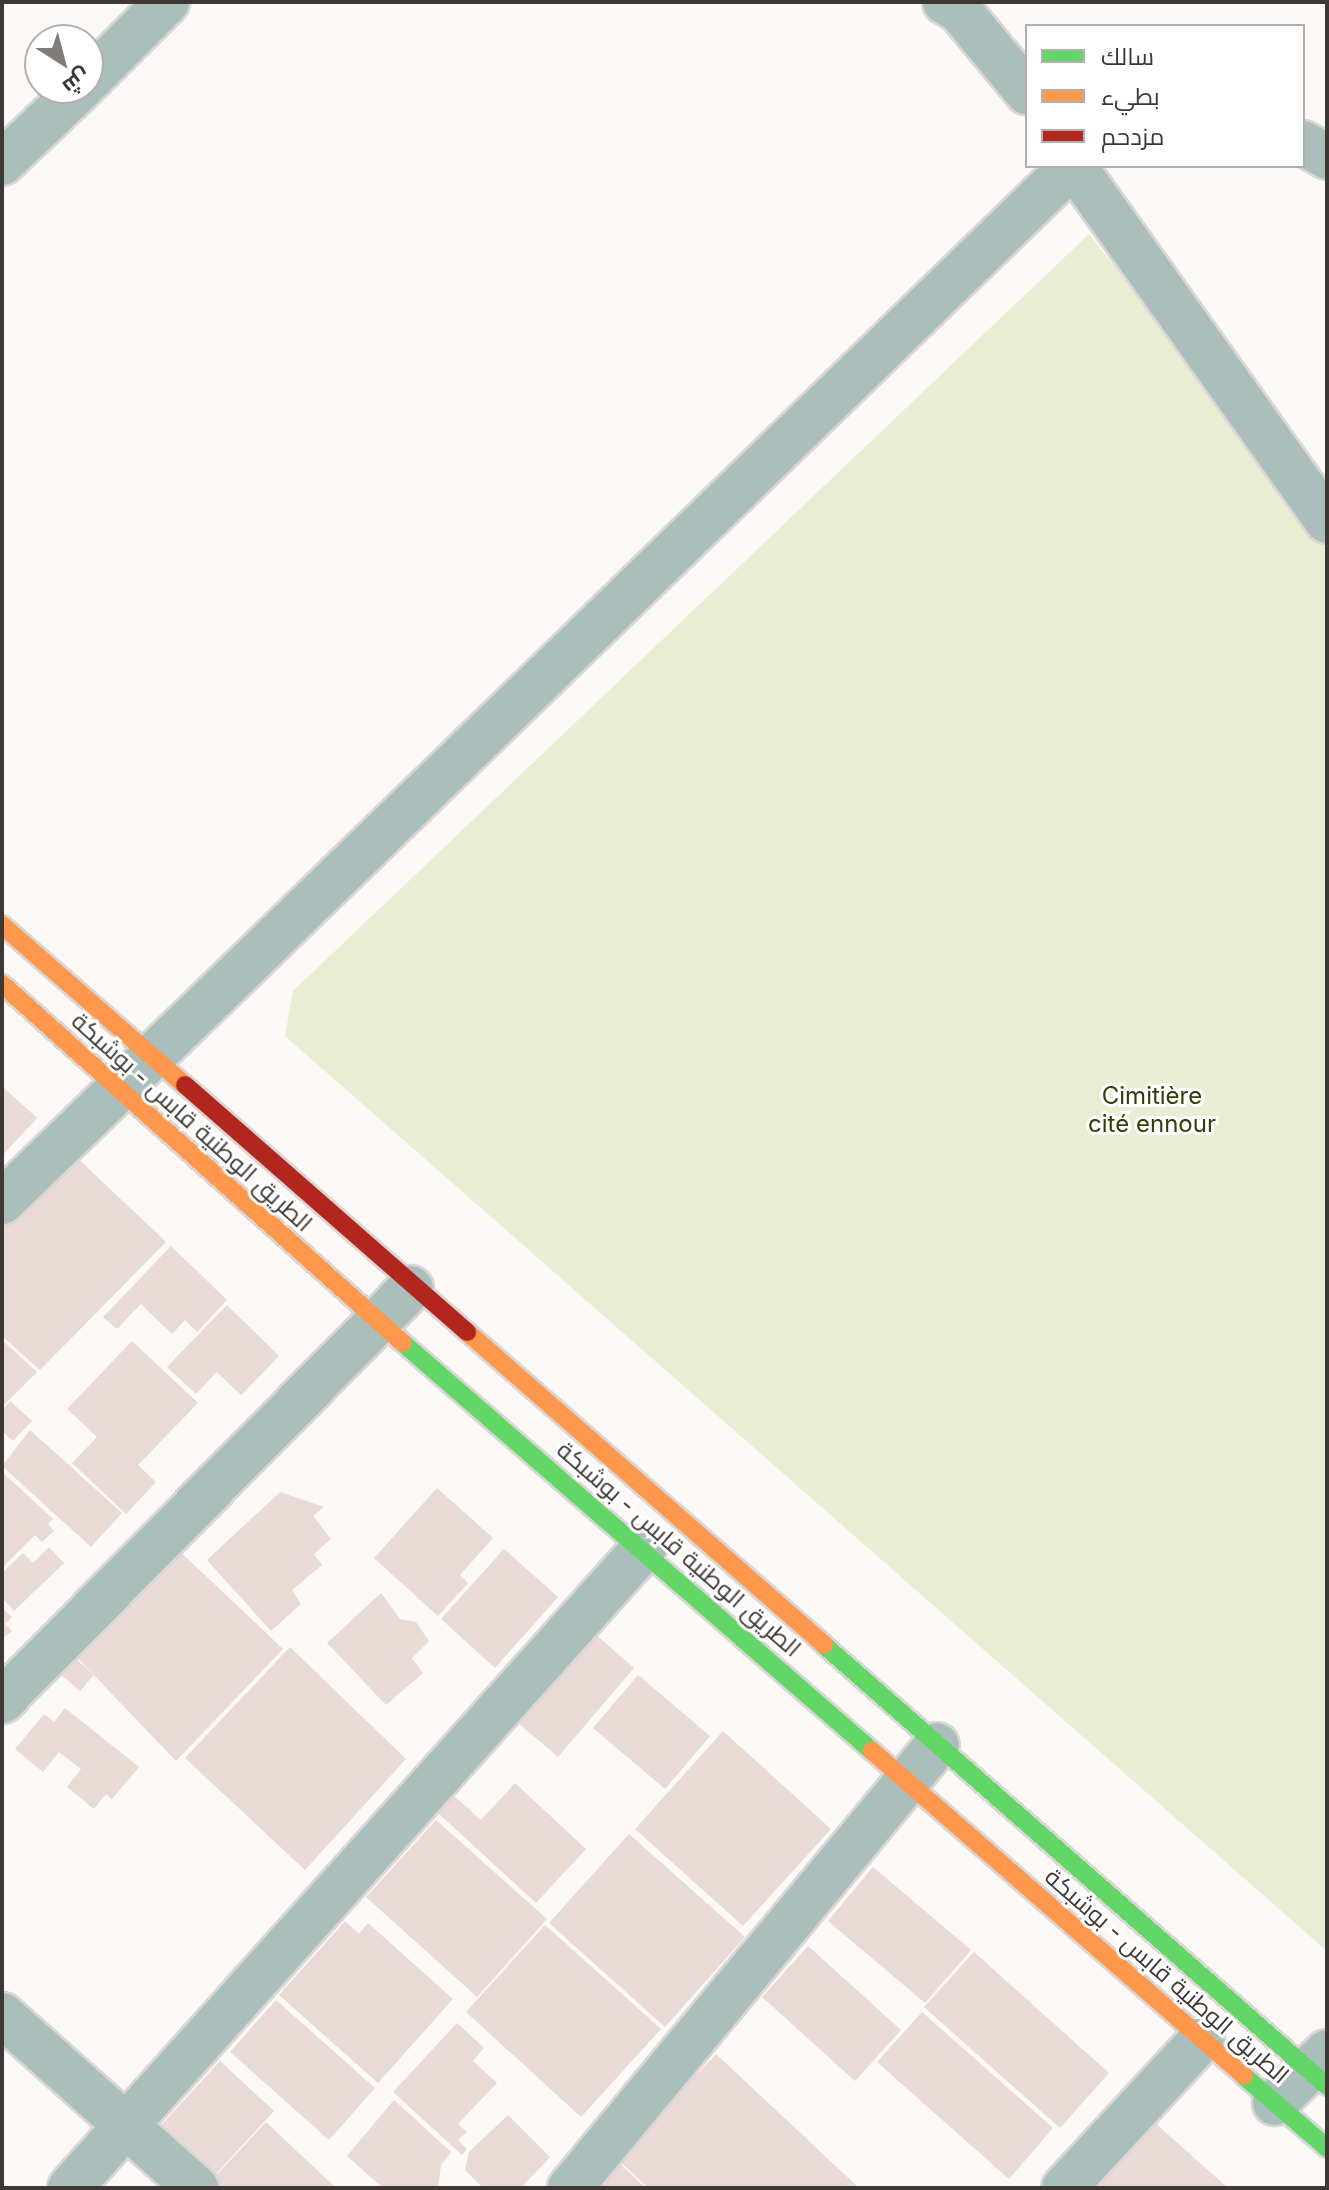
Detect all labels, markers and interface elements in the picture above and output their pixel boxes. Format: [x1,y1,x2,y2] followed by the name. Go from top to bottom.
[24,24,104,104] north arrow
[1025,24,1305,168] legend
[1101,42,1154,71] text: سالك
[58,63,96,101] text: ش
[1101,82,1160,111] text: بطيء
[1101,122,1164,151] text: مزدحم
[66,1006,318,1238] street label: الطريق الوطنية قابس - بوشبكة
[1088,1082,1216,1138] park label: Cimitière cité ennour
[551,1435,807,1663] street label: الطريق الوطنية قابس - بوشبكة
[1039,1862,1295,2090] street label: الطريق الوطنية قابس - بوشبكة

